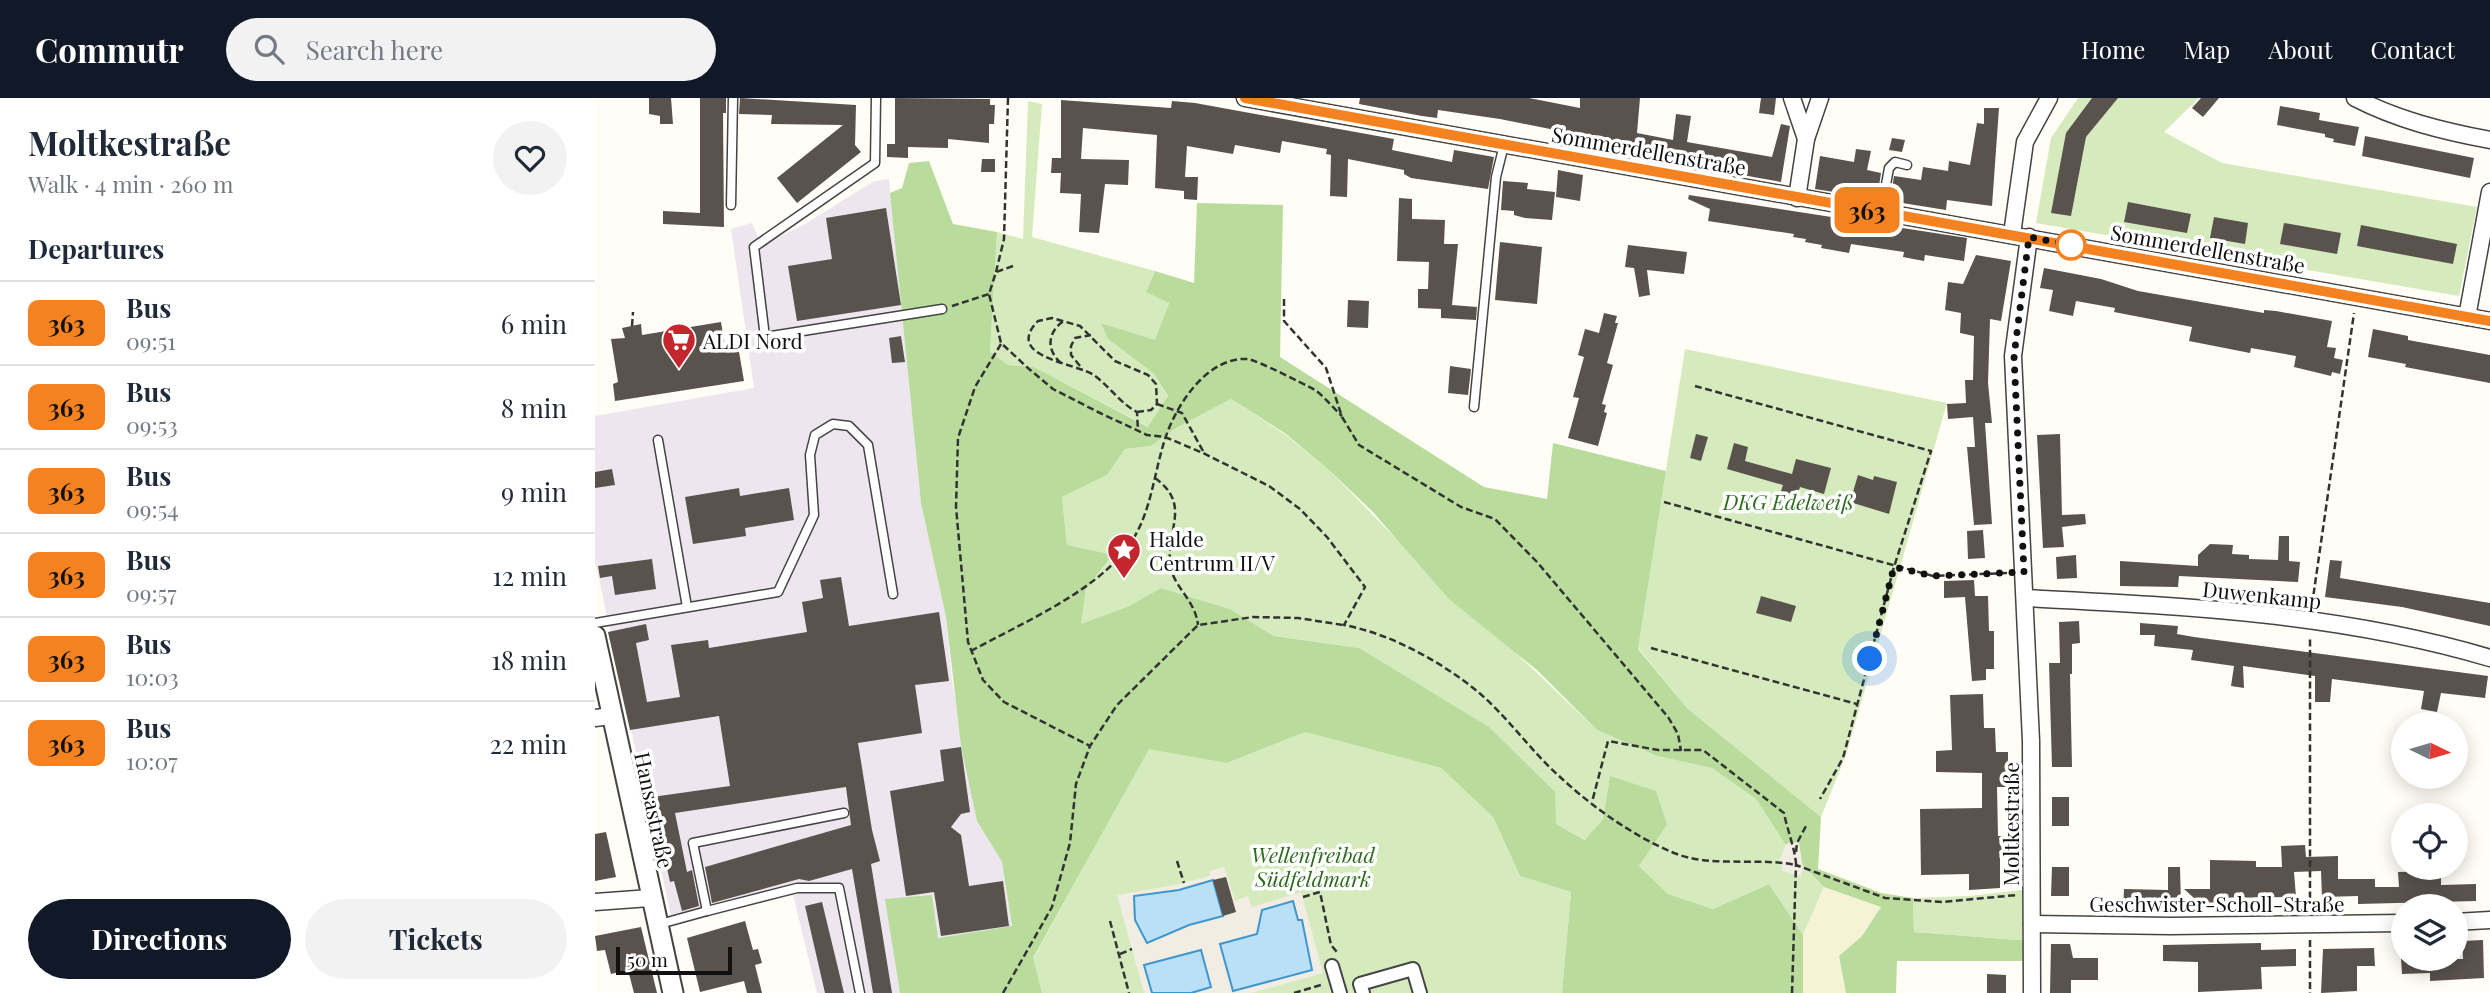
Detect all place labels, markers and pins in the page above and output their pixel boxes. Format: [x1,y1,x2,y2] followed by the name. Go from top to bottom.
[2056,230,2086,260] unlabelled marker
[660,321,698,370] supermarket icon: ALDI Nord
[702,326,803,354] place label: ALDI Nord
[1149,524,1276,576] place label: Halde Centrum II/V
[1105,531,1143,580] place icon: Halde Centrum II/V

